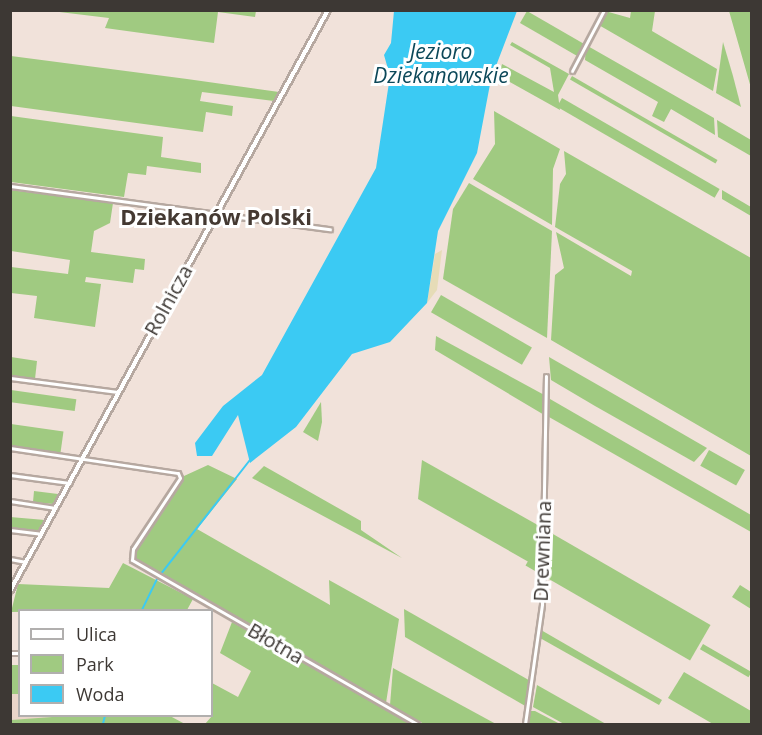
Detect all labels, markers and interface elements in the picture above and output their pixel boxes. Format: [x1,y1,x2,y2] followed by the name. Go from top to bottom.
[373,38,509,88] water label: Jezioro Dziekanowskie
[120,204,312,230] district label: Dziekanów Polski
[139,261,197,339] street label: Rolnicza
[528,500,556,602] street label: Drewniana
[18,609,213,717] legend
[244,617,308,669] street label: Błotna
[76,622,117,646] text: Ulica
[76,652,114,676] text: Park
[76,682,124,706] text: Woda

